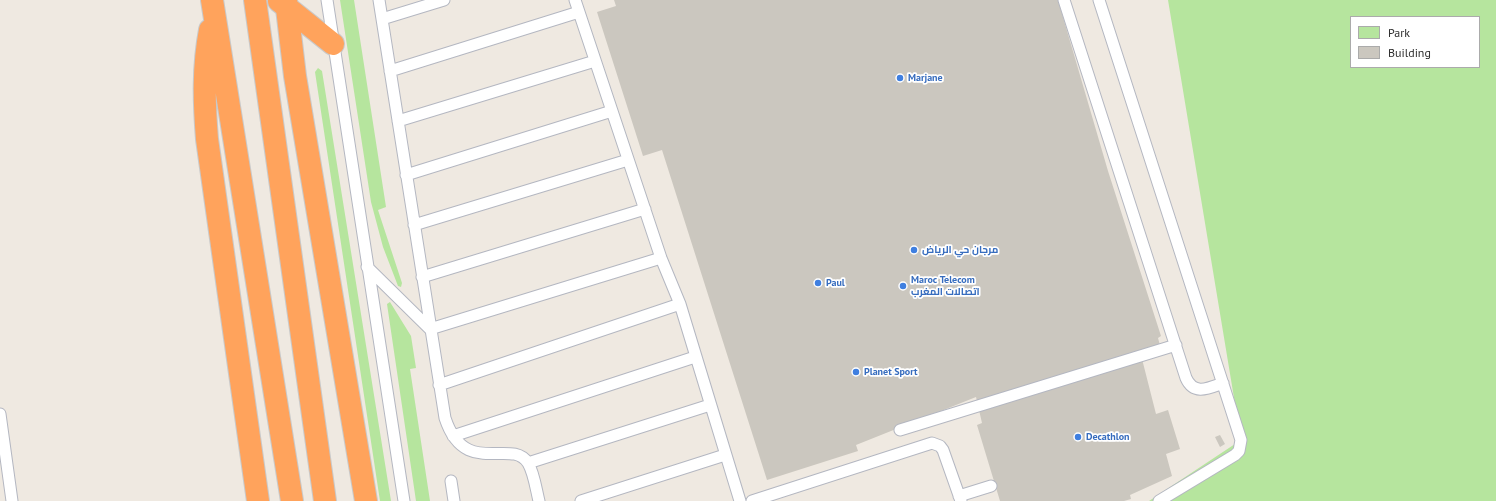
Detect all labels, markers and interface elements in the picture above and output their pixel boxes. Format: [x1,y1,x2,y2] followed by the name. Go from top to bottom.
[1350,16,1480,68] legend
[1388,25,1410,40] text: Park
[1388,45,1431,60] text: Building
[908,72,943,84] place label: Marjane
[895,73,905,83] marker: Marjane
[922,244,998,256] place label: مرجان حي الرياض
[909,245,919,255] marker: مرجان حي الرياض
[911,274,980,298] place label: Maroc Telecom اتصالات المغرب
[826,277,845,289] place label: Paul
[813,278,823,288] marker: Paul
[898,281,908,291] marker: Maroc Telecom اتصالات المغرب
[864,366,918,378] place label: Planet Sport
[851,367,861,377] marker: Planet Sport
[1086,431,1129,443] place label: Decathlon
[1073,432,1083,442] marker: Decathlon

